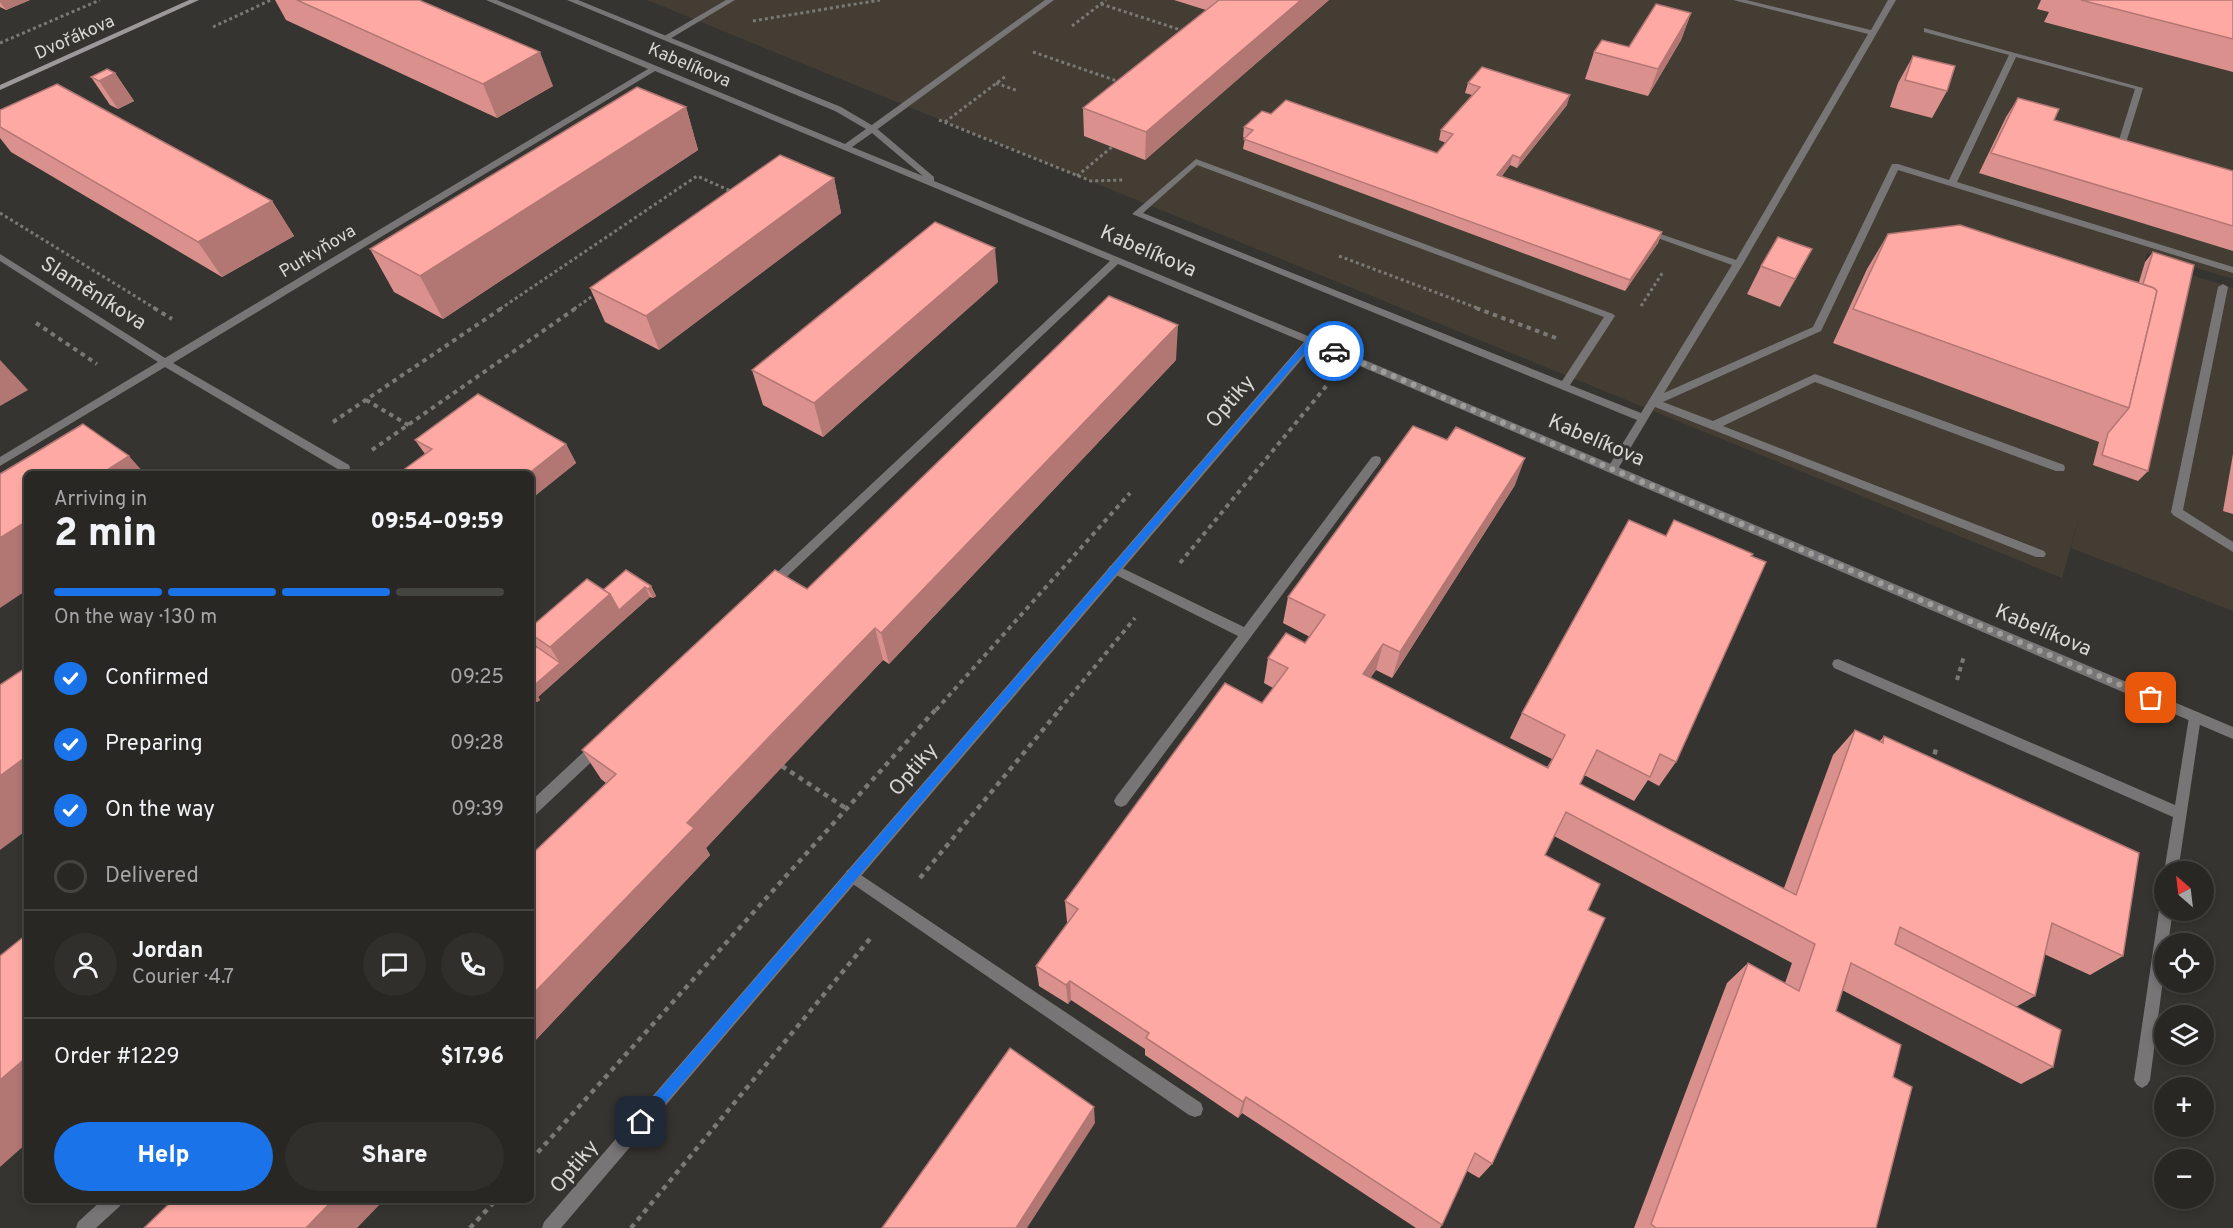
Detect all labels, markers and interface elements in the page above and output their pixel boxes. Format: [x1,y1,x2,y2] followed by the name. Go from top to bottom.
[31,10,119,66] street label: Dvořákova
[644,38,734,94] street label: Kabelíkova
[275,220,361,284] street label: Purkyňova
[1096,220,1200,284] street label: Kabelíkova
[35,251,151,337] street label: Slaměníkova
[1304,321,1364,381] courier
[1318,335,1351,368] icon: car
[1201,370,1261,434] street label: Optiky
[1544,409,1648,473] street label: Kabelíkova
[54,487,147,513] text: Arriving in
[370,509,504,536] text: 09:54–09:59
[54,511,157,560] text: 2 min
[1991,599,2095,663] street label: Kabelíkova
[54,605,217,631] text: On the way · 130 m
[54,662,87,695] icon: check
[105,665,209,692] text: Confirmed
[450,665,504,691] text: 09:25
[2125,672,2176,723] pin
[2134,681,2167,714] icon: bag
[54,728,87,761] icon: check
[105,731,203,758] text: Preparing
[450,731,504,757] text: 09:28
[884,738,944,802] street label: Optiky
[54,794,87,827] icon: check
[105,797,215,824] text: On the way
[451,797,504,823] text: 09:39
[2154,861,2214,921] north arrow
[2154,861,2214,1209] map controls
[105,863,199,890] text: Delivered
[54,933,117,996] button: person
[363,933,426,996] button: chat
[441,933,504,996] button: phone
[2154,933,2214,993] button: locate
[132,938,203,965] text: Jordan
[132,965,234,991] text: Courier · 4.7
[2154,1005,2214,1065] button: layers
[54,1044,180,1071] text: Order #1229
[441,1044,504,1071] text: $17.96
[2154,1077,2214,1137] button: +
[615,1096,666,1147] pin
[624,1105,657,1138] icon: home
[54,1122,273,1191] button: Help
[285,1122,504,1191] button: Share
[545,1135,605,1199] street label: Optiky
[2154,1149,2214,1209] button: −

